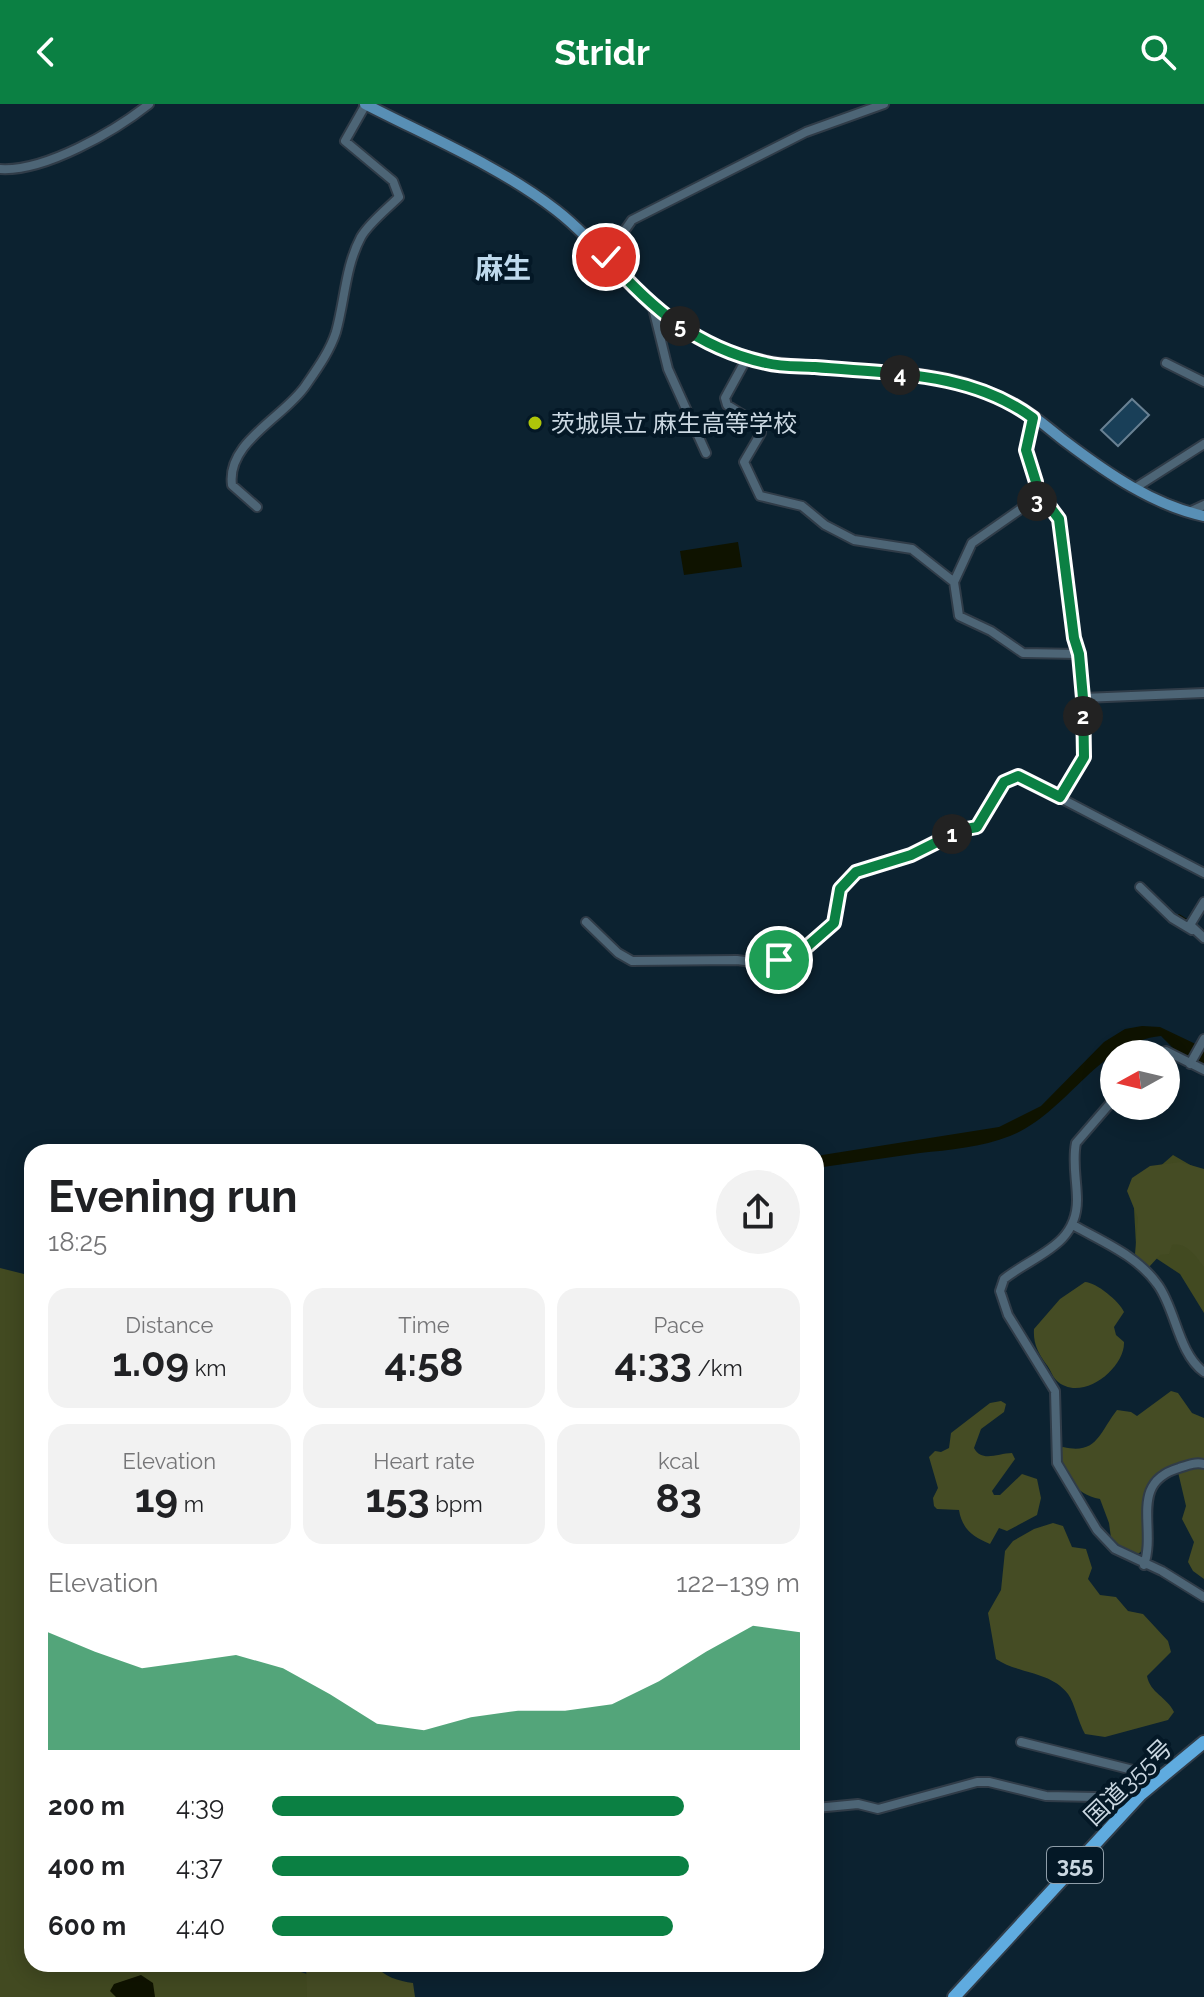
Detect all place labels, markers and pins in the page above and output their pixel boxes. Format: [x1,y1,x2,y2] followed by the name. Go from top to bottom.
[572,223,640,291] pin
[660,306,700,346] pin: 5
[880,355,920,395] pin: 4
[551,409,797,438] place label: 茨城県立 麻生高等学校
[526,414,544,432] marker: 茨城県立 麻生高等学校
[1017,481,1057,521] pin: 3
[1063,696,1103,736] pin: 2
[932,814,972,854] pin: 1
[745,926,813,994] pin

